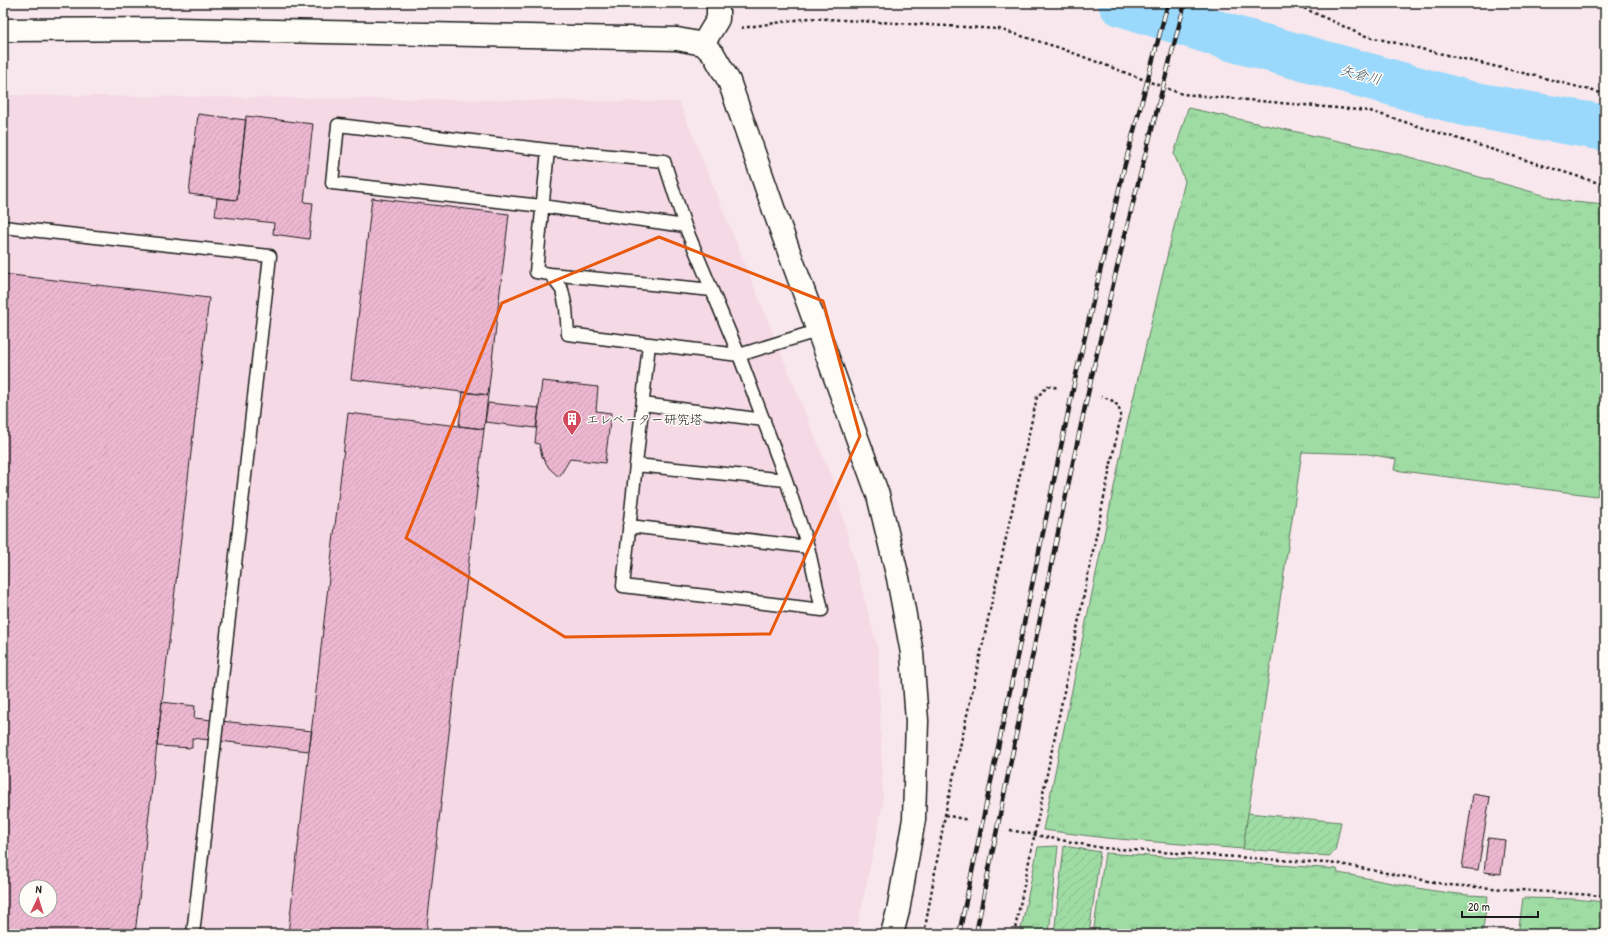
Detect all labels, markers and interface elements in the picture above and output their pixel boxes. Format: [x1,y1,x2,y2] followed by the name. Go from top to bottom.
[1338,59,1384,89] water label: 矢倉川
[561,408,583,436] building icon: エレベーター研究塔
[586,410,703,428] place label: エレベーター研究塔
[18,879,58,919] north arrow
[35,882,42,896] text: N
[1462,893,1538,919] scale bar
[1468,898,1490,915] text: 20 m

